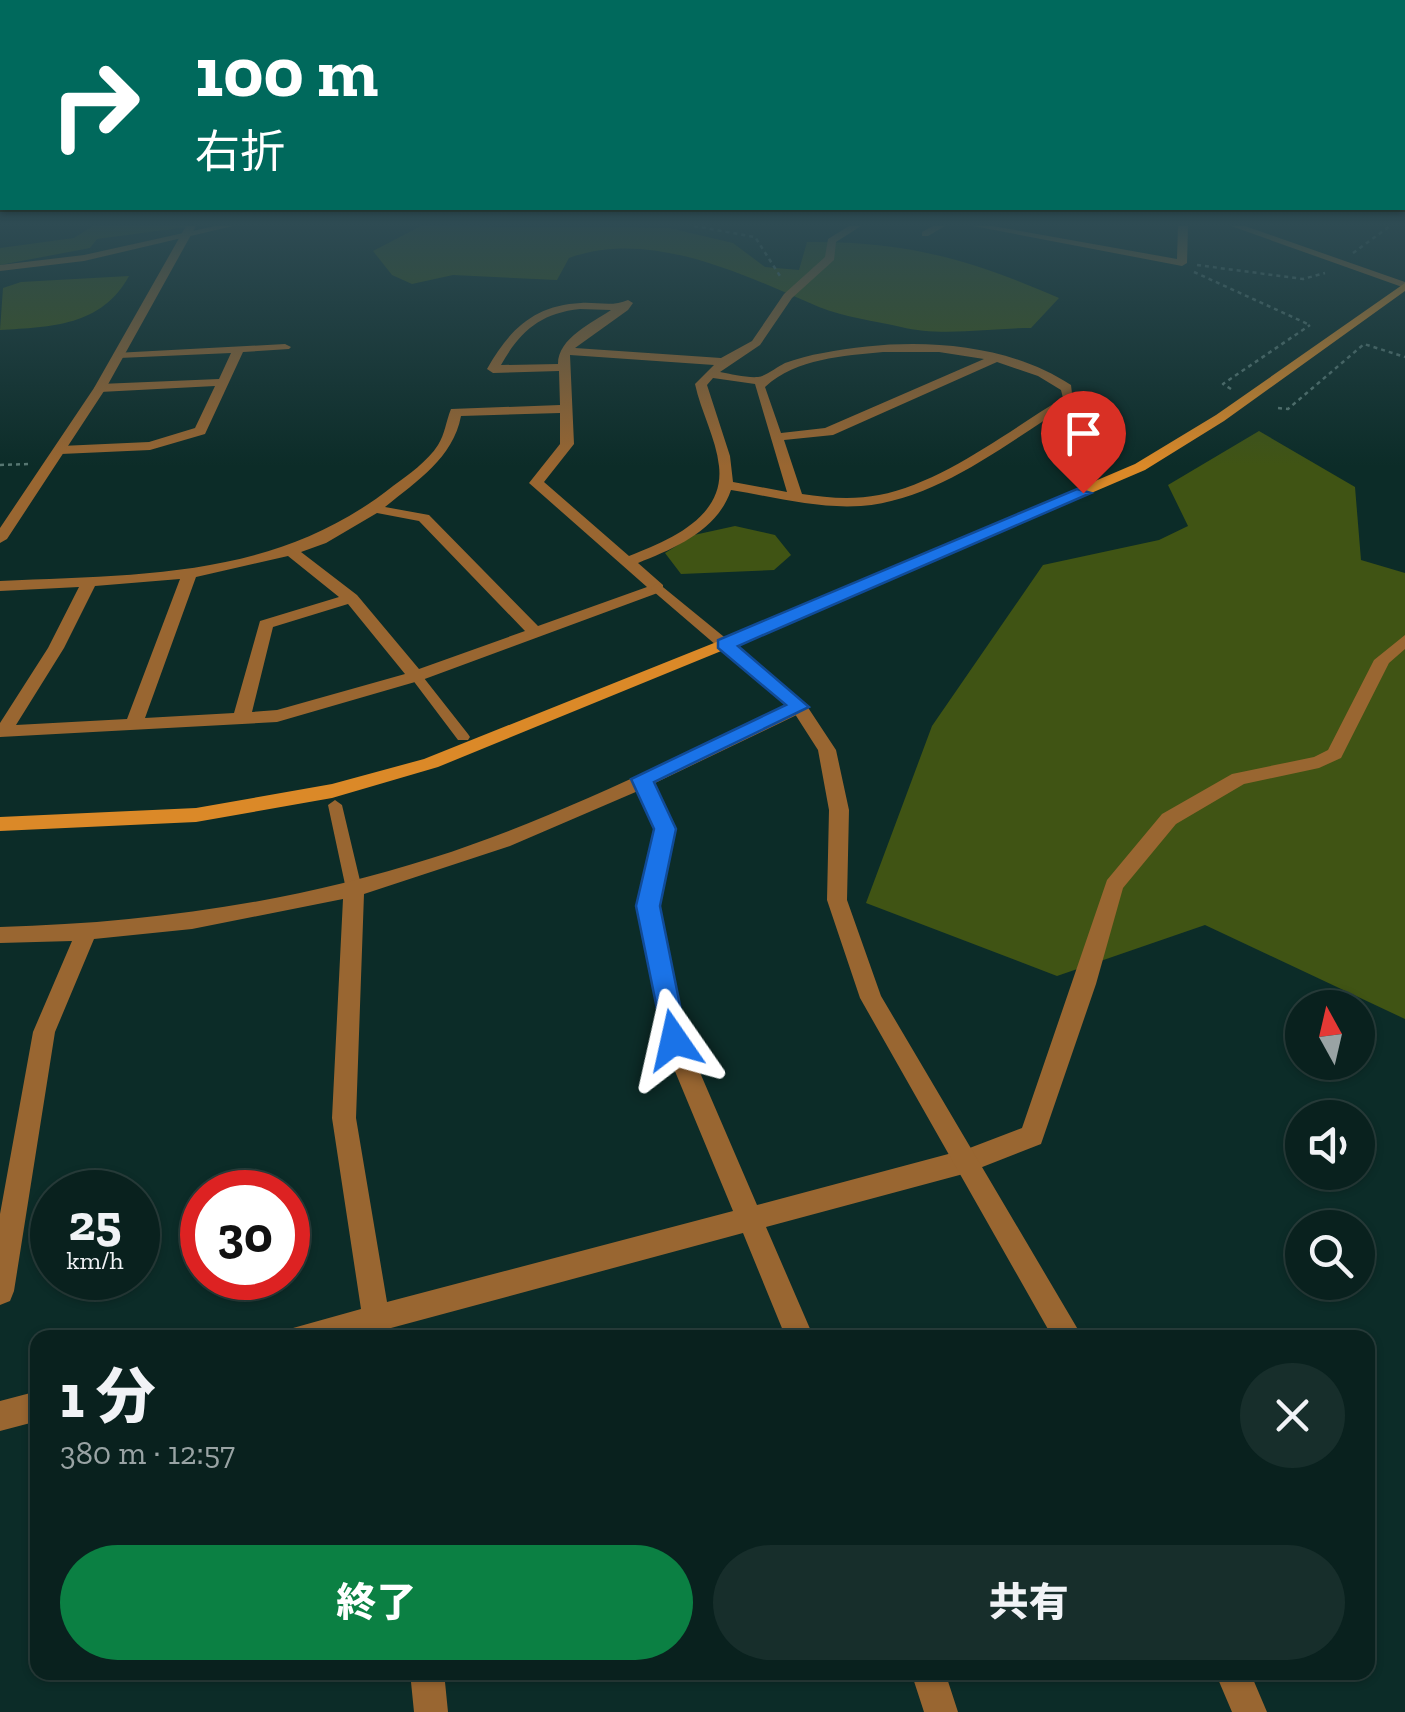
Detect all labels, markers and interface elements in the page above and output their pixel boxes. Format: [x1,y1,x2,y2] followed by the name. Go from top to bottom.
[195,30,378,114] text: 100 m
[30,40,160,170] icon: right
[195,125,285,179] text: 右折
[1041,391,1126,494] pin
[1056,406,1111,461] icon: arrive
[622,988,726,1092] position arrow
[1285,990,1375,1080] north arrow
[1285,990,1375,1300] map controls
[1285,1100,1375,1190] button: sound
[180,1170,310,1300] speed limit sign: 30
[69,1193,121,1253] text: 25
[1285,1210,1375,1300] button: search
[66,1245,124,1275] text: km/h
[60,1360,155,1432] text: 1 分
[1240,1363,1345,1468] button: close
[60,1434,235,1472] text: 380 m · 12:57
[60,1545,693,1660] button: 終了
[713,1545,1345,1660] button: 共有

